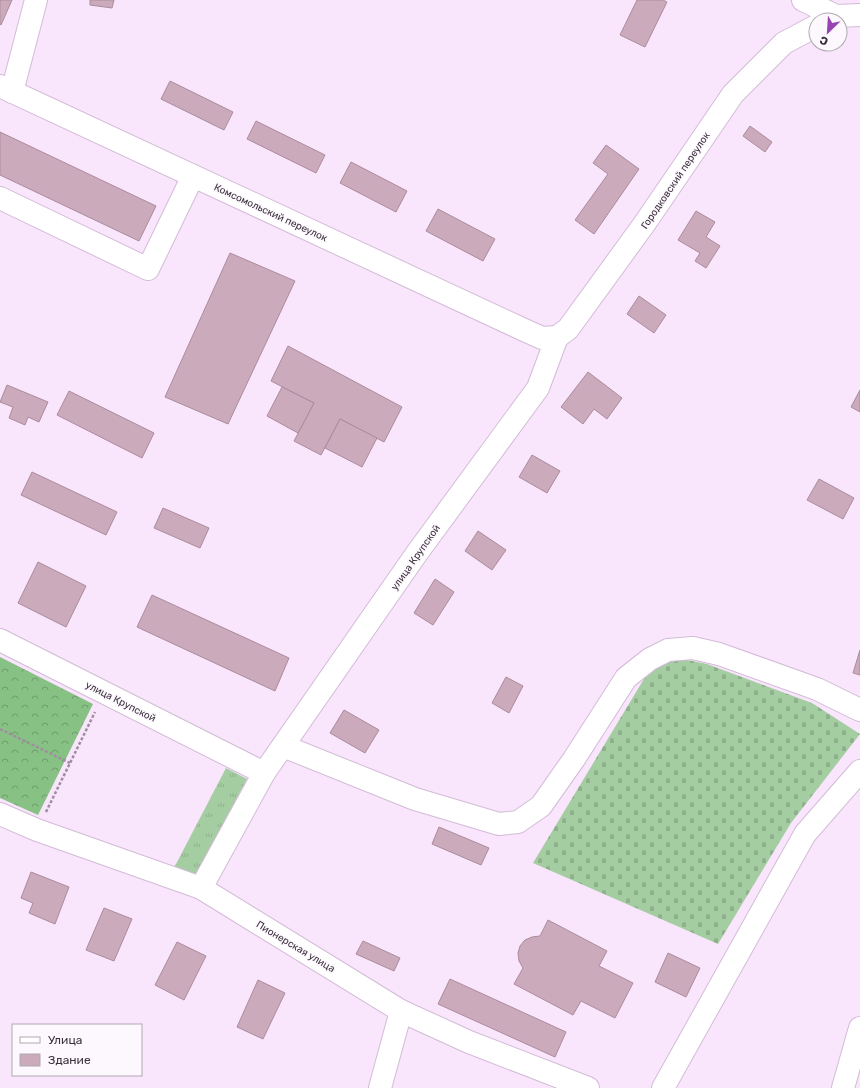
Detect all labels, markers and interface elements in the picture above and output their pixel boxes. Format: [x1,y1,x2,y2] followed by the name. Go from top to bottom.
[808,12,848,52] north arrow
[817,33,830,48] text: С
[639,129,713,231] street label: Городковский переулок
[212,181,330,245] street label: Комсомольский переулок
[389,522,443,593] street label: улица Крупской
[83,679,158,725] street label: улица Крупской
[254,919,337,975] street label: Пионерская улица
[12,1024,142,1076] legend
[48,1033,82,1047] text: Улица
[48,1053,91,1067] text: Здание

